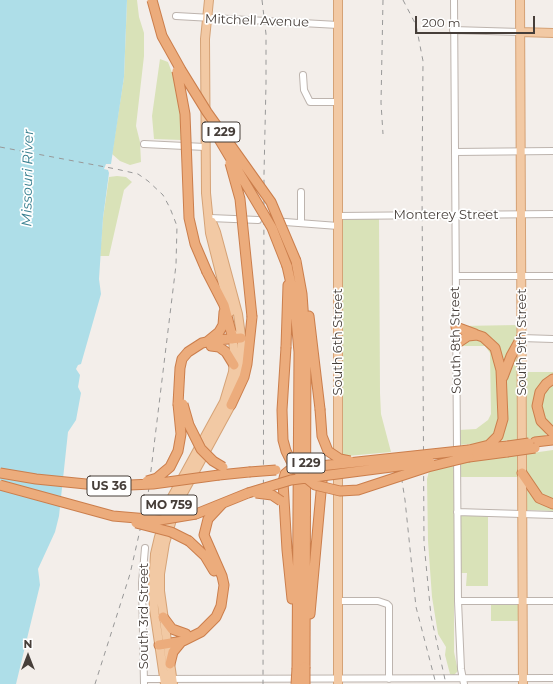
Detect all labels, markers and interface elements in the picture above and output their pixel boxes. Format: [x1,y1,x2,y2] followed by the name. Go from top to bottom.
[417,8,537,34] scale bar
[205,11,309,31] street label: Mitchell Avenue
[422,15,461,30] text: 200 m
[202,122,240,142] road number: I 229
[19,129,37,227] water label: Missouri River
[394,207,498,223] street label: Monterey Street
[447,286,465,394] street label: South 8th Street
[330,288,346,396] street label: South 6th Street
[514,288,530,396] street label: South 9th Street
[287,453,325,473] road number: I 229
[87,476,131,496] road number: US 36
[141,495,197,515] road number: MO 759
[136,563,152,669] street label: South 3rd Street
[8,636,48,676] north arrow
[24,637,32,651] text: N

